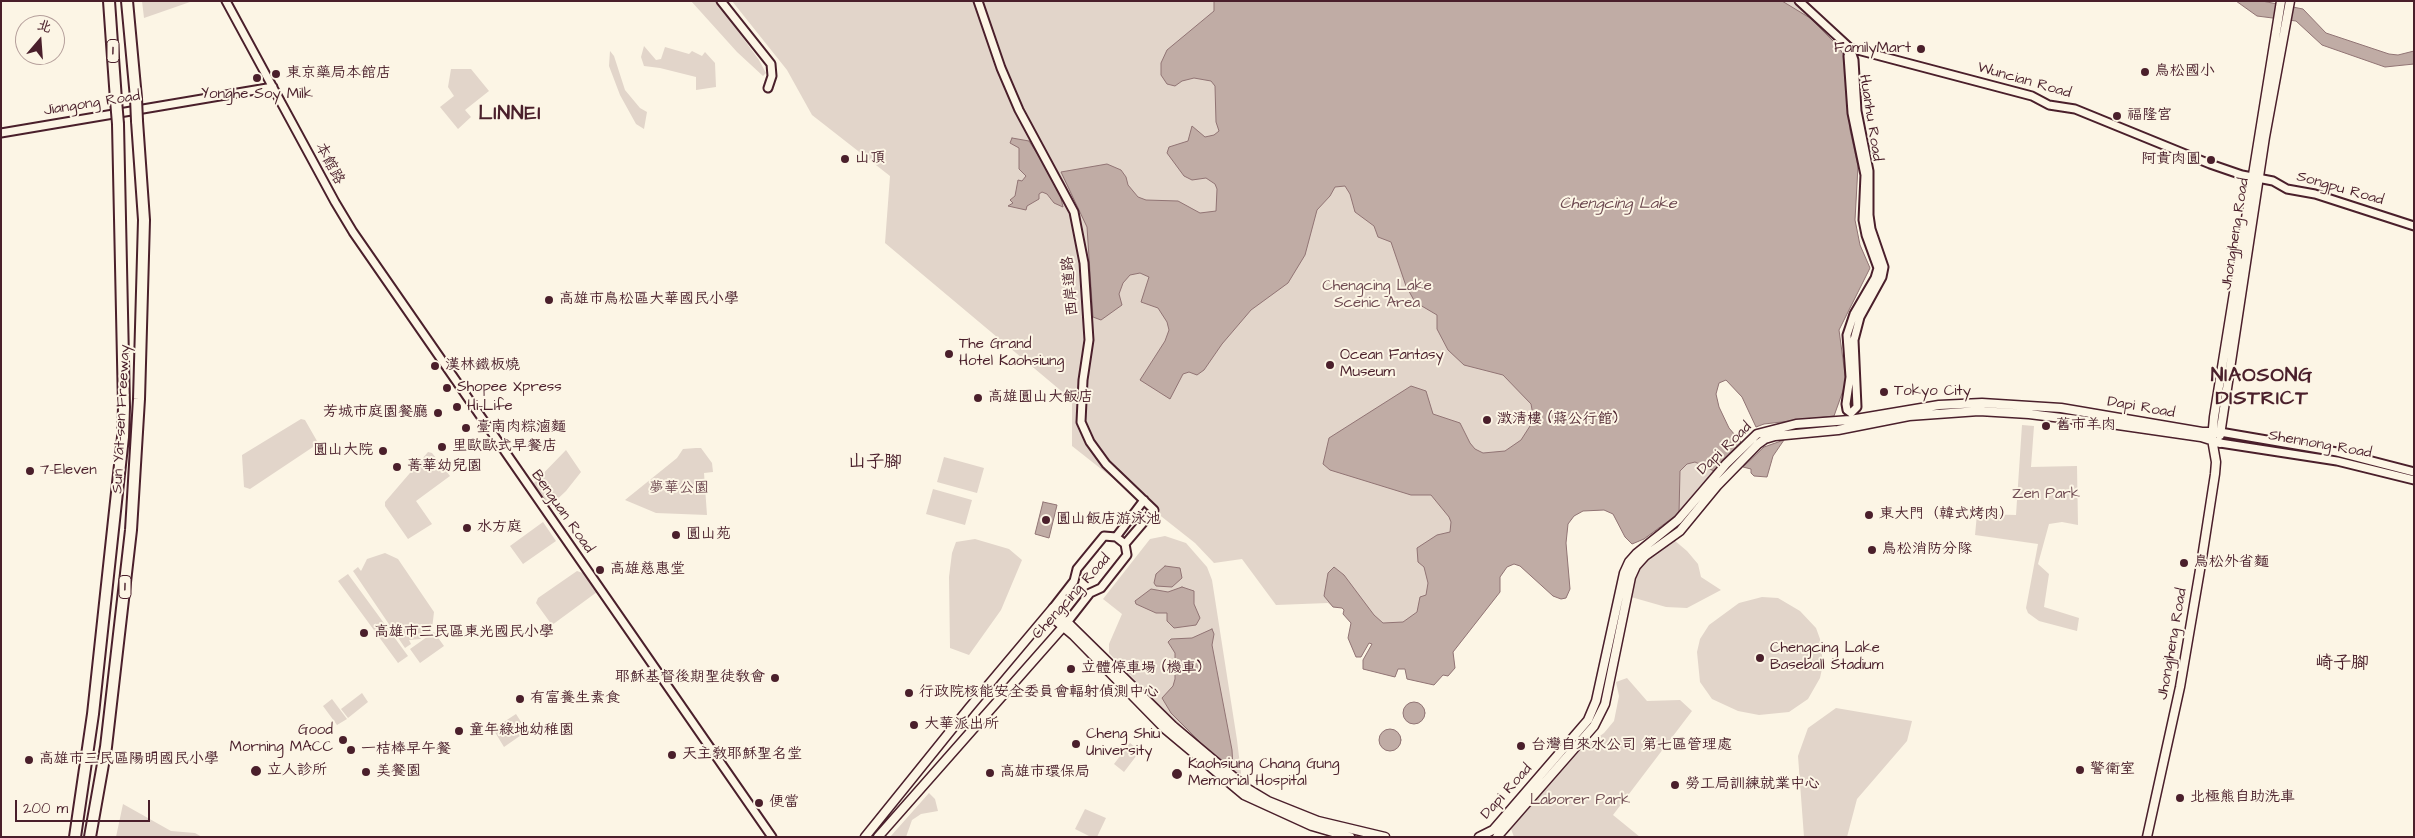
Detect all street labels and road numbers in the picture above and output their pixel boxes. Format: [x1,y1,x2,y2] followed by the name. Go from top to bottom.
[107,40,119,62] road number: 1
[1975,59,2073,103] street label: Wuncian Road
[1854,73,1886,163] street label: Huanhu Road
[43,88,141,120] street label: Jiangong Road
[310,140,348,188] street label: 本館路
[2294,168,2386,210] street label: Songpu Road
[2218,177,2254,291] street label: Jhongjheng Road
[1059,255,1083,317] street label: 西岸道路
[109,344,135,494] street label: Sun Yat-sen Freeway
[2106,393,2176,423] street label: Dapi Road
[1694,419,1756,479] street label: Dapi Road
[2267,427,2373,463] street label: Shennong Road
[527,467,597,557] street label: Benguan Road
[1029,551,1115,643] street label: Chengcing Road
[119,576,131,598] road number: 1
[2154,587,2192,701] street label: Jhongjheng Road
[1477,761,1537,823] street label: Dapi Road

